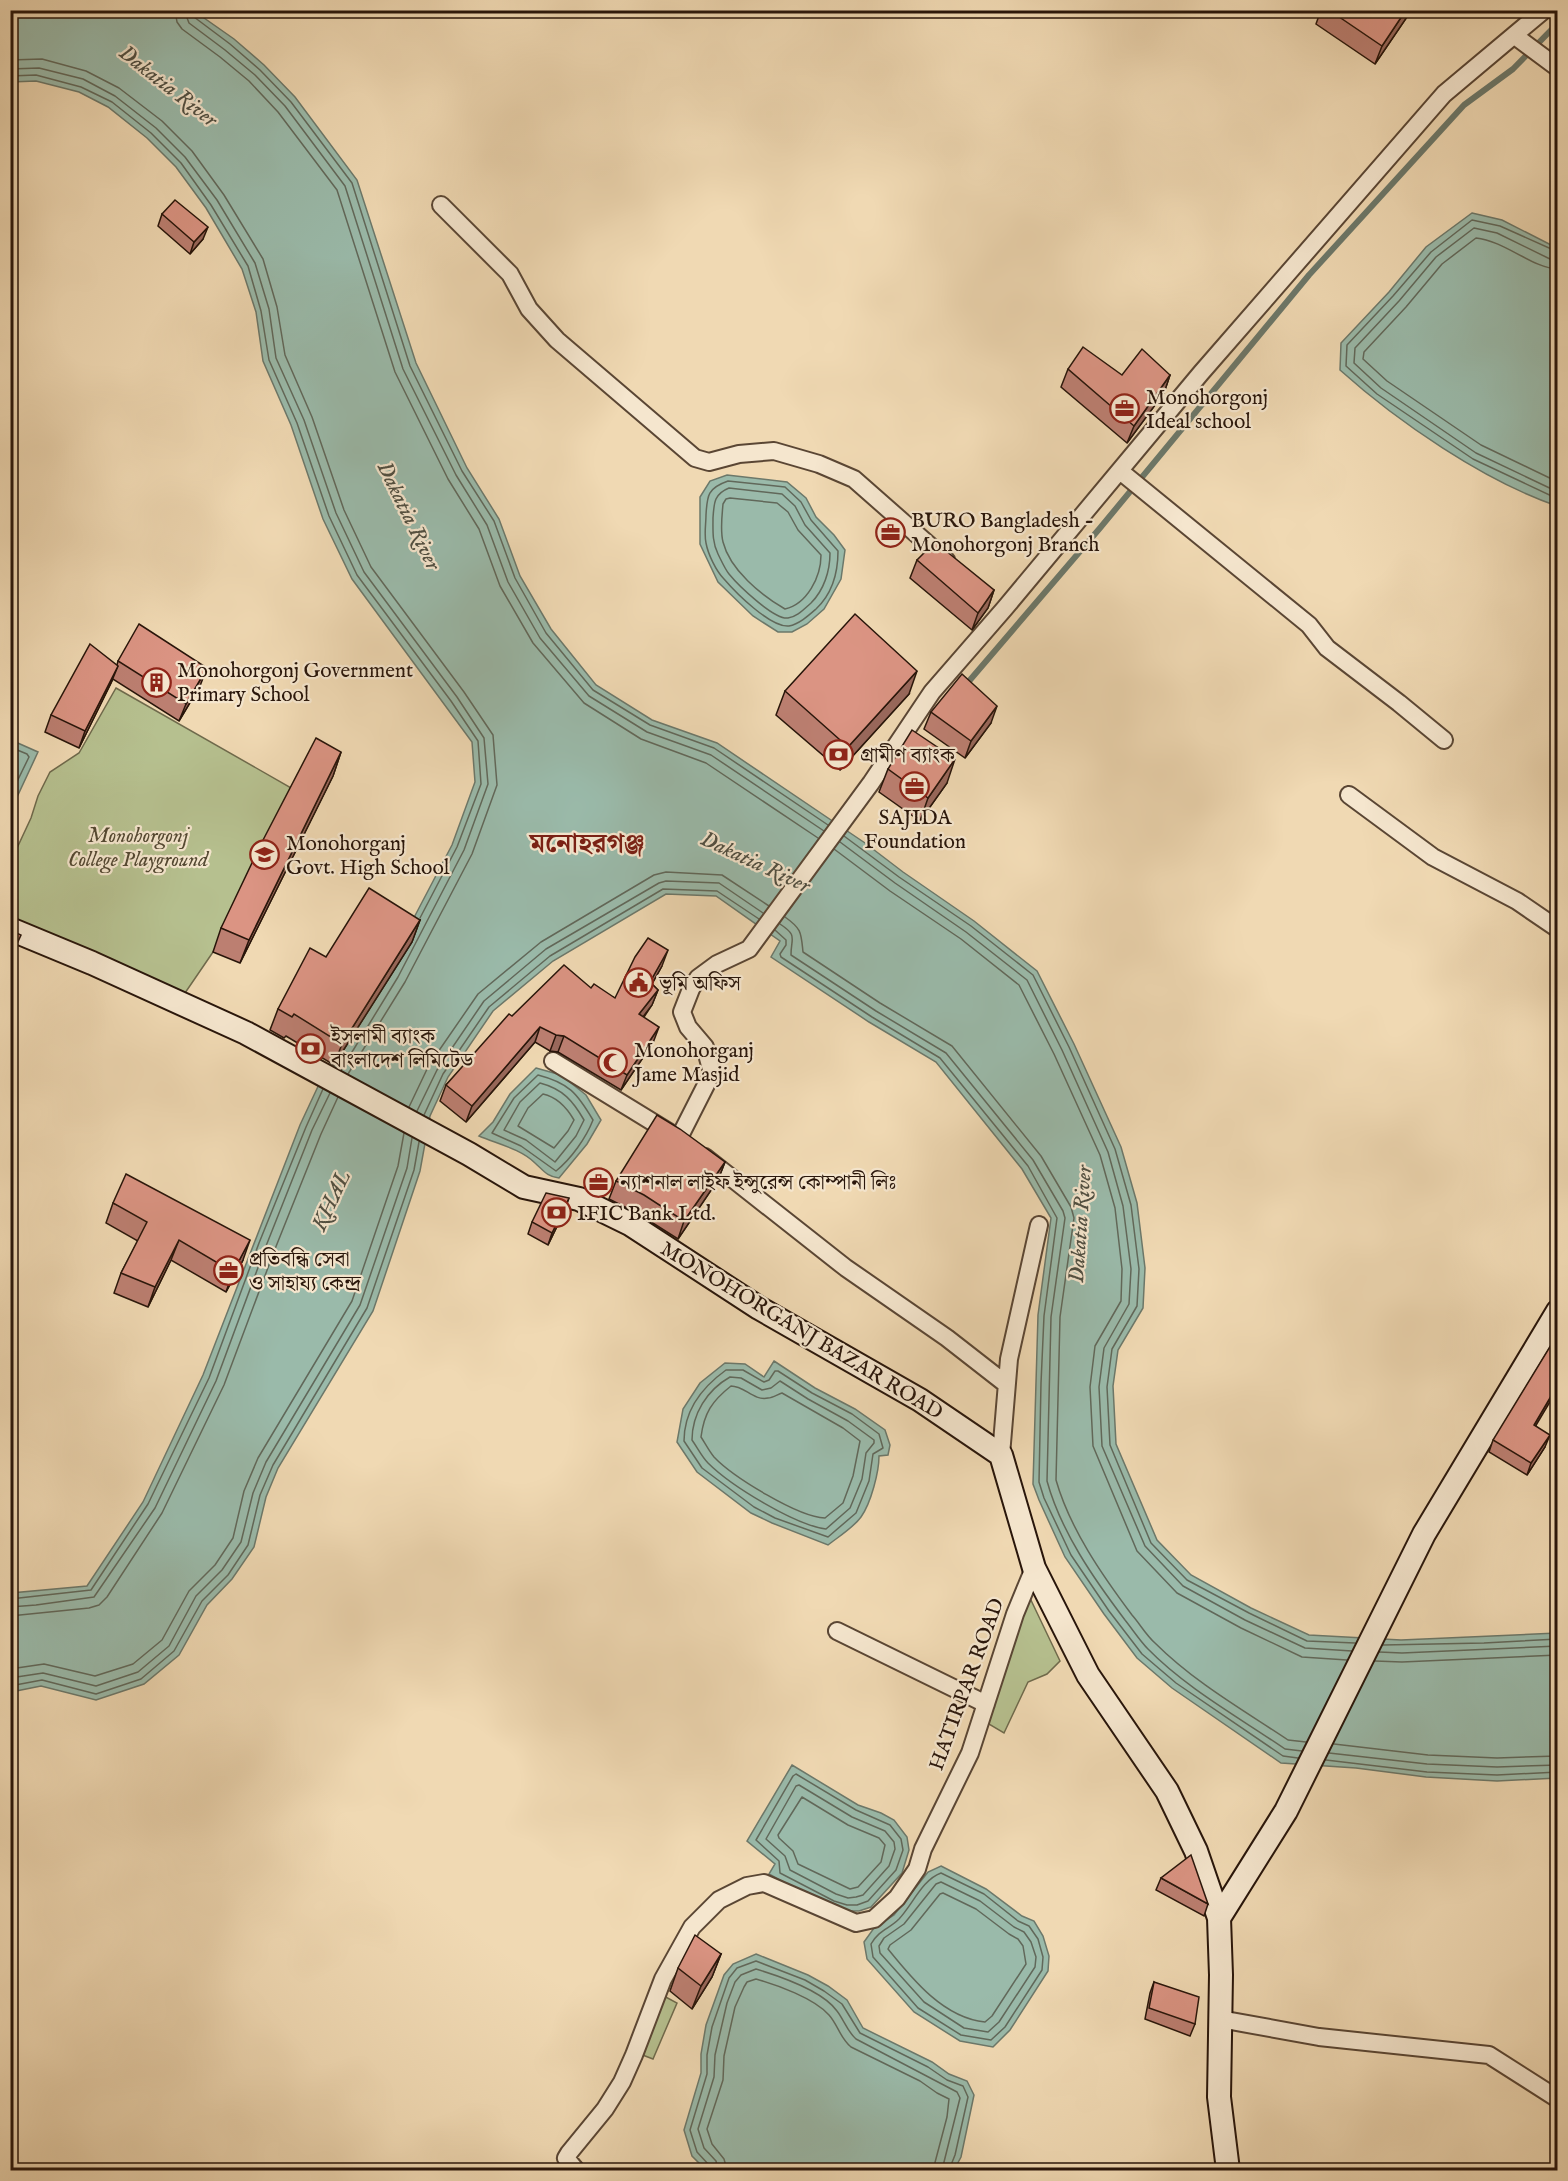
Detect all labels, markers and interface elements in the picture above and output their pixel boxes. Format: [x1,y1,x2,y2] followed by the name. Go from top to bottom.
[113,39,224,135] water label: Dakatia River
[1146,385,1268,436] place label: Monohorgonj Ideal school
[1109,393,1141,425] office icon: Monohorgonj Ideal school
[370,457,447,576] water label: Dakatia River
[911,508,1100,559] place label: BURO Bangladesh - Monohorgonj Branch
[874,516,906,548] office icon: BURO Bangladesh - Monohorgonj Branch
[177,658,413,709] place label: Monohorgonj Government Primary School
[140,666,172,698] building icon: Monohorgonj Government Primary School
[823,739,855,771] bank icon: গ্রামীণ ব্যাংক
[860,743,956,770] place label: গ্রামীণ ব্যাংক
[899,770,931,802] office icon: SAJIDA Foundation
[864,805,966,856] place label: SAJIDA Foundation
[68,823,210,874] park label: Monohorgonj College Playground
[696,825,816,901] water label: Dakatia River
[528,828,645,862] district label: মনোহরগঞ্জ
[286,831,450,882] place label: Monohorganj Govt. High School
[249,839,281,871] school or university icon: Monohorganj Govt. High School
[622,967,654,999] public building icon: ভূমি অফিস
[658,971,742,998] place label: ভূমি অফিস
[330,1024,474,1075] place label: ইসলামী ব্যাংক বাংলাদেশ লিমিটেড
[294,1032,326,1064] bank icon: ইসলামী ব্যাংক বাংলাদেশ লিমিটেড
[632,1038,754,1089] place label: Monohorganj Jame Masjid
[597,1046,629,1078] mosque icon: Monohorganj Jame Masjid
[1063,1163,1099,1284] water label: Dakatia River
[305,1166,358,1236] water label: KHAL
[583,1166,615,1198] office icon: ন্যাশনাল লাইফ ইন্সুরেন্স কোম্পানী লিঃ
[619,1170,896,1197] place label: ন্যাশনাল লাইফ ইন্সুরেন্স কোম্পানী লিঃ
[540,1197,572,1229] bank icon: IFIC Bank Ltd.
[577,1201,716,1228] place label: IFIC Bank Ltd.
[655,1236,948,1427] street label: MONOHORGANJ BAZAR ROAD
[249,1247,362,1298] place label: প্রতিবন্ধি সেবা ও সাহায্য কেন্দ্র
[212,1255,244,1287] office icon: প্রতিবন্ধি সেবা ও সাহায্য কেন্দ্র
[924,1595,1011,1774] street label: HATIRPAR ROAD

